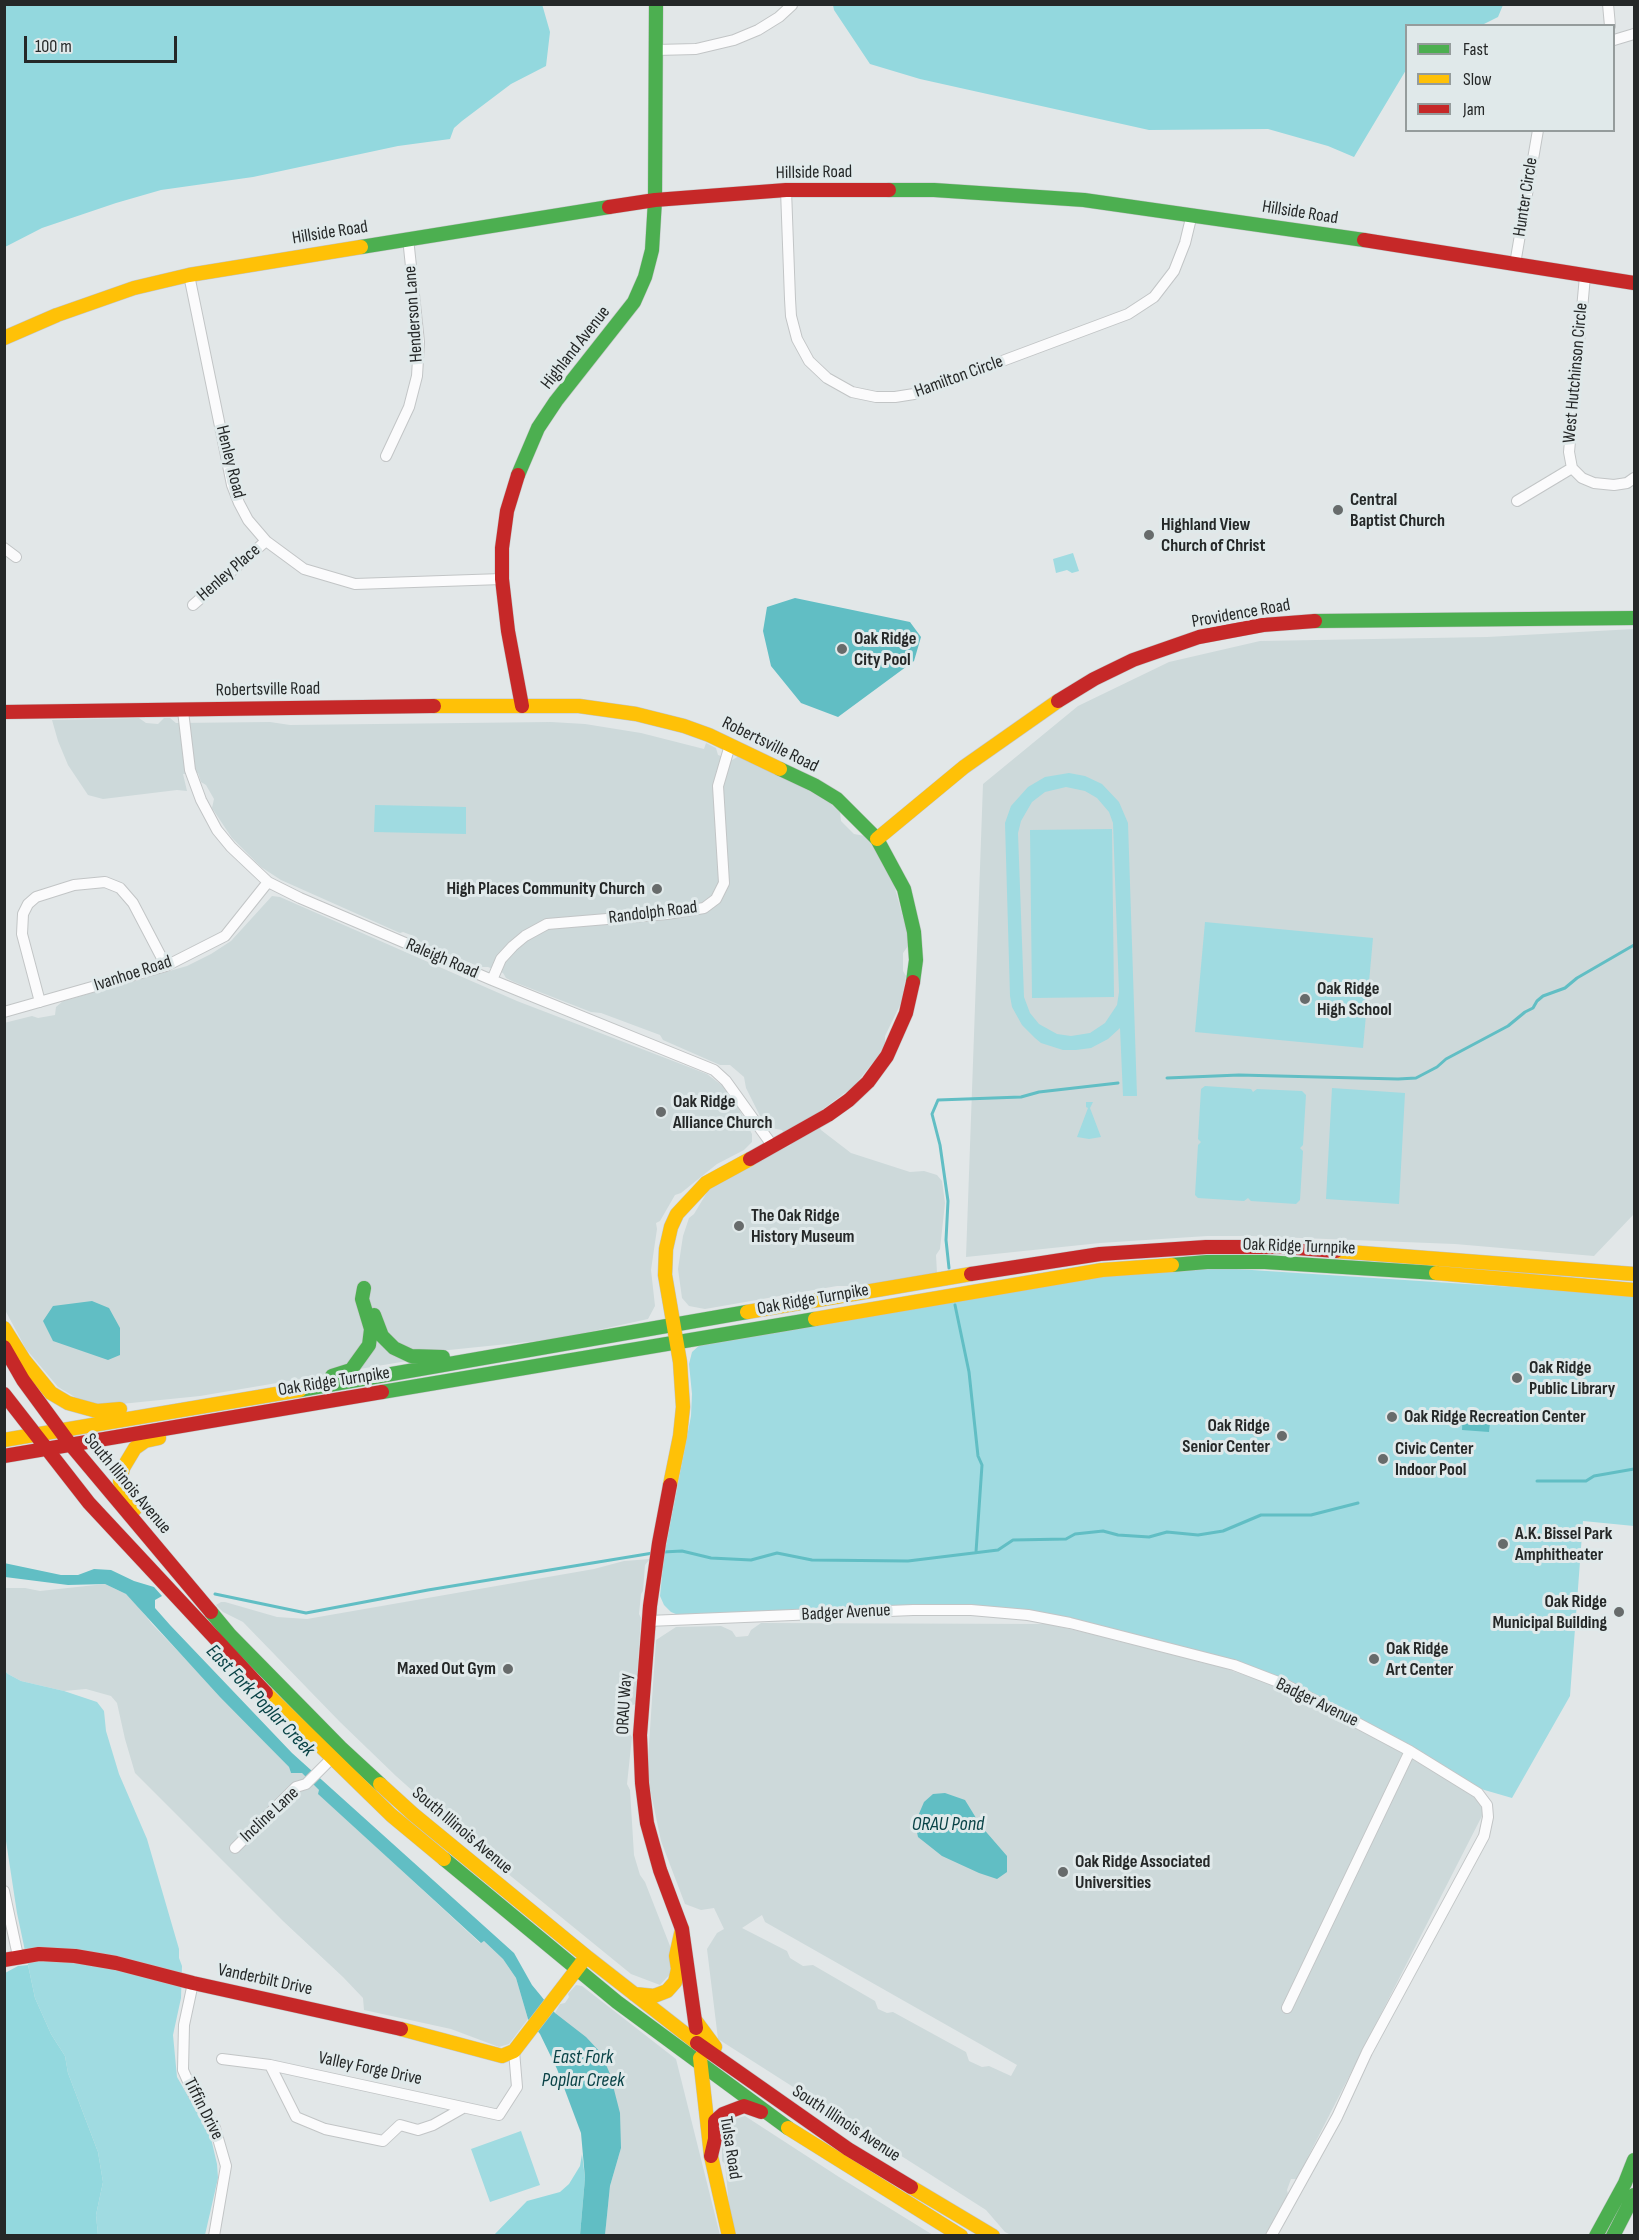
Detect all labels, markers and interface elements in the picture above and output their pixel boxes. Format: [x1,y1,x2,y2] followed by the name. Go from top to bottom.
[27,24,180,62] scale bar
[1405,24,1615,132] legend
[35,36,72,57] text: 100 m
[1463,39,1488,60] text: Fast
[1463,69,1492,90] text: Slow
[1463,99,1485,120] text: Jam
[1509,156,1543,238] street label: Hunter Circle
[776,162,852,184] street label: Hillside Road
[1260,196,1340,230] street label: Hillside Road
[290,216,370,250] street label: Hillside Road
[400,265,428,363] street label: Henderson Lane
[537,302,615,394] street label: Highland Avenue
[1559,302,1593,444] street label: West Hutchinson Circle
[912,351,1006,403] street label: Hamilton Circle
[211,423,249,501] street label: Henley Road
[1350,489,1445,532] place label: Central Baptist Church
[1331,503,1345,517] marker: Central Baptist Church
[1161,514,1265,556] place label: Highland View Church of Christ
[1142,528,1156,542] marker: Highland View Church of Christ
[193,540,265,606] street label: Henley Place
[1190,595,1292,633] street label: Providence Road
[854,628,916,670] place label: Oak Ridge City Pool
[835,642,849,656] marker: Oak Ridge City Pool
[216,678,320,702] street label: Robertsville Road
[718,712,822,778] street label: Robertsville Road
[446,878,645,900] place label: High Places Community Church
[650,882,664,896] marker: High Places Community Church
[607,897,699,929] street label: Randolph Road
[402,934,482,984] street label: Raleigh Road
[92,951,174,997] street label: Ivanhoe Road
[1317,978,1392,1020] place label: Oak Ridge High School
[1298,992,1312,1006] marker: Oak Ridge High School
[673,1091,772,1134] place label: Oak Ridge Alliance Church
[654,1105,668,1119] marker: Oak Ridge Alliance Church
[751,1205,855,1248] place label: The Oak Ridge History Museum
[732,1219,746,1233] marker: The Oak Ridge History Museum
[1242,1234,1356,1260] street label: Oak Ridge Turnpike
[756,1280,870,1320] street label: Oak Ridge Turnpike
[1529,1357,1615,1400] place label: Oak Ridge Public Library
[277,1363,391,1401] street label: Oak Ridge Turnpike
[1510,1371,1524,1385] marker: Oak Ridge Public Library
[1404,1406,1586,1428] place label: Oak Ridge Recreation Center
[1385,1410,1399,1424] marker: Oak Ridge Recreation Center
[1182,1415,1270,1458] place label: Oak Ridge Senior Center
[79,1429,175,1539] street label: South Illinois Avenue
[1275,1429,1289,1443] marker: Oak Ridge Senior Center
[1395,1438,1473,1480] place label: Civic Center Indoor Pool
[1376,1452,1390,1466] marker: Civic Center Indoor Pool
[1515,1523,1612,1565] place label: A.K. Bissel Park Amphitheater
[1496,1537,1510,1551] marker: A.K. Bissel Park Amphitheater
[1492,1591,1607,1634] place label: Oak Ridge Municipal Building
[801,1600,891,1626] street label: Badger Avenue
[1612,1605,1626,1619] marker: Oak Ridge Municipal Building
[1386,1638,1453,1680] place label: Oak Ridge Art Center
[200,1640,320,1762] water label: East Fork Poplar Creek
[1367,1652,1381,1666] marker: Oak Ridge Art Center
[397,1658,496,1680] place label: Maxed Out Gym
[501,1662,515,1676] marker: Maxed Out Gym
[613,1673,637,1735] street label: ORAU Way
[1272,1674,1362,1732] street label: Badger Avenue
[236,1783,304,1847] street label: Incline Lane
[407,1783,517,1879] street label: South Illinois Avenue
[912,1813,984,1837] water label: ORAU Pond
[1075,1851,1210,1894] place label: Oak Ridge Associated Universities
[1056,1865,1070,1879] marker: Oak Ridge Associated Universities
[216,1959,314,2001] street label: Vanderbilt Drive
[542,2046,624,2093] water label: East Fork Poplar Creek
[316,2047,424,2091] street label: Valley Forge Drive
[178,2075,228,2143] street label: Tiffin Drive
[788,2081,904,2167] street label: South Illinois Avenue
[714,2115,746,2181] street label: Tulsa Road

